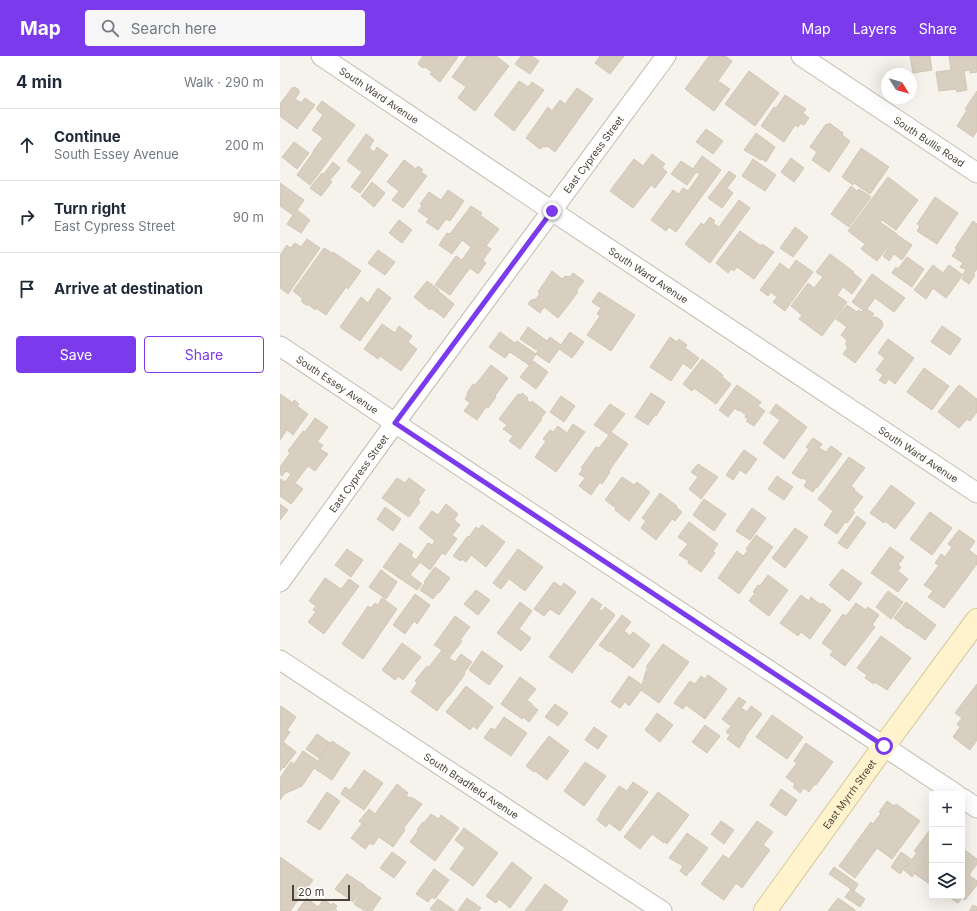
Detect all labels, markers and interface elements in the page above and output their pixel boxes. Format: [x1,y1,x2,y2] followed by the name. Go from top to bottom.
[85,10,365,46] search box
[20,17,61,40] text: Map
[99,17,121,39] icon: search
[131,19,216,38] text: Search here
[802,20,831,37] text: Map
[853,20,897,37] text: Layers
[919,20,957,37] text: Share
[337,64,421,126] street label: South Ward Avenue
[881,68,917,104] north arrow
[16,72,62,92] text: 4 min
[184,74,264,90] text: Walk · 290 m
[561,113,626,196] street label: East Cypress Street
[892,113,967,169] street label: South Bullis Road
[54,127,121,146] text: Continue
[16,134,38,156] icon: ahead
[225,137,264,153] text: 200 m
[54,146,179,162] text: South Essey Avenue
[54,199,126,218] text: Turn right
[543,202,561,220] route end
[16,206,38,228] icon: right
[233,209,264,225] text: 90 m
[54,218,175,234] text: East Cypress Street
[606,244,691,306] street label: South Ward Avenue
[16,278,38,300] icon: arrive
[54,279,203,298] text: Arrive at destination
[16,336,136,373] button: Save
[144,336,264,373] button: Share
[294,353,381,416] street label: South Essey Avenue
[876,423,961,485] street label: South Ward Avenue
[326,432,391,515] street label: East Cypress Street
[875,737,893,755] route start
[422,750,521,821] street label: South Bradfield Avenue
[820,757,879,831] street label: East Myrrh Street
[929,791,965,899] map controls
[929,791,965,827] button: +
[929,827,965,863] button: −
[929,863,965,899] button: layers
[292,883,350,902] scale bar
[298,885,324,899] text: 20 m

